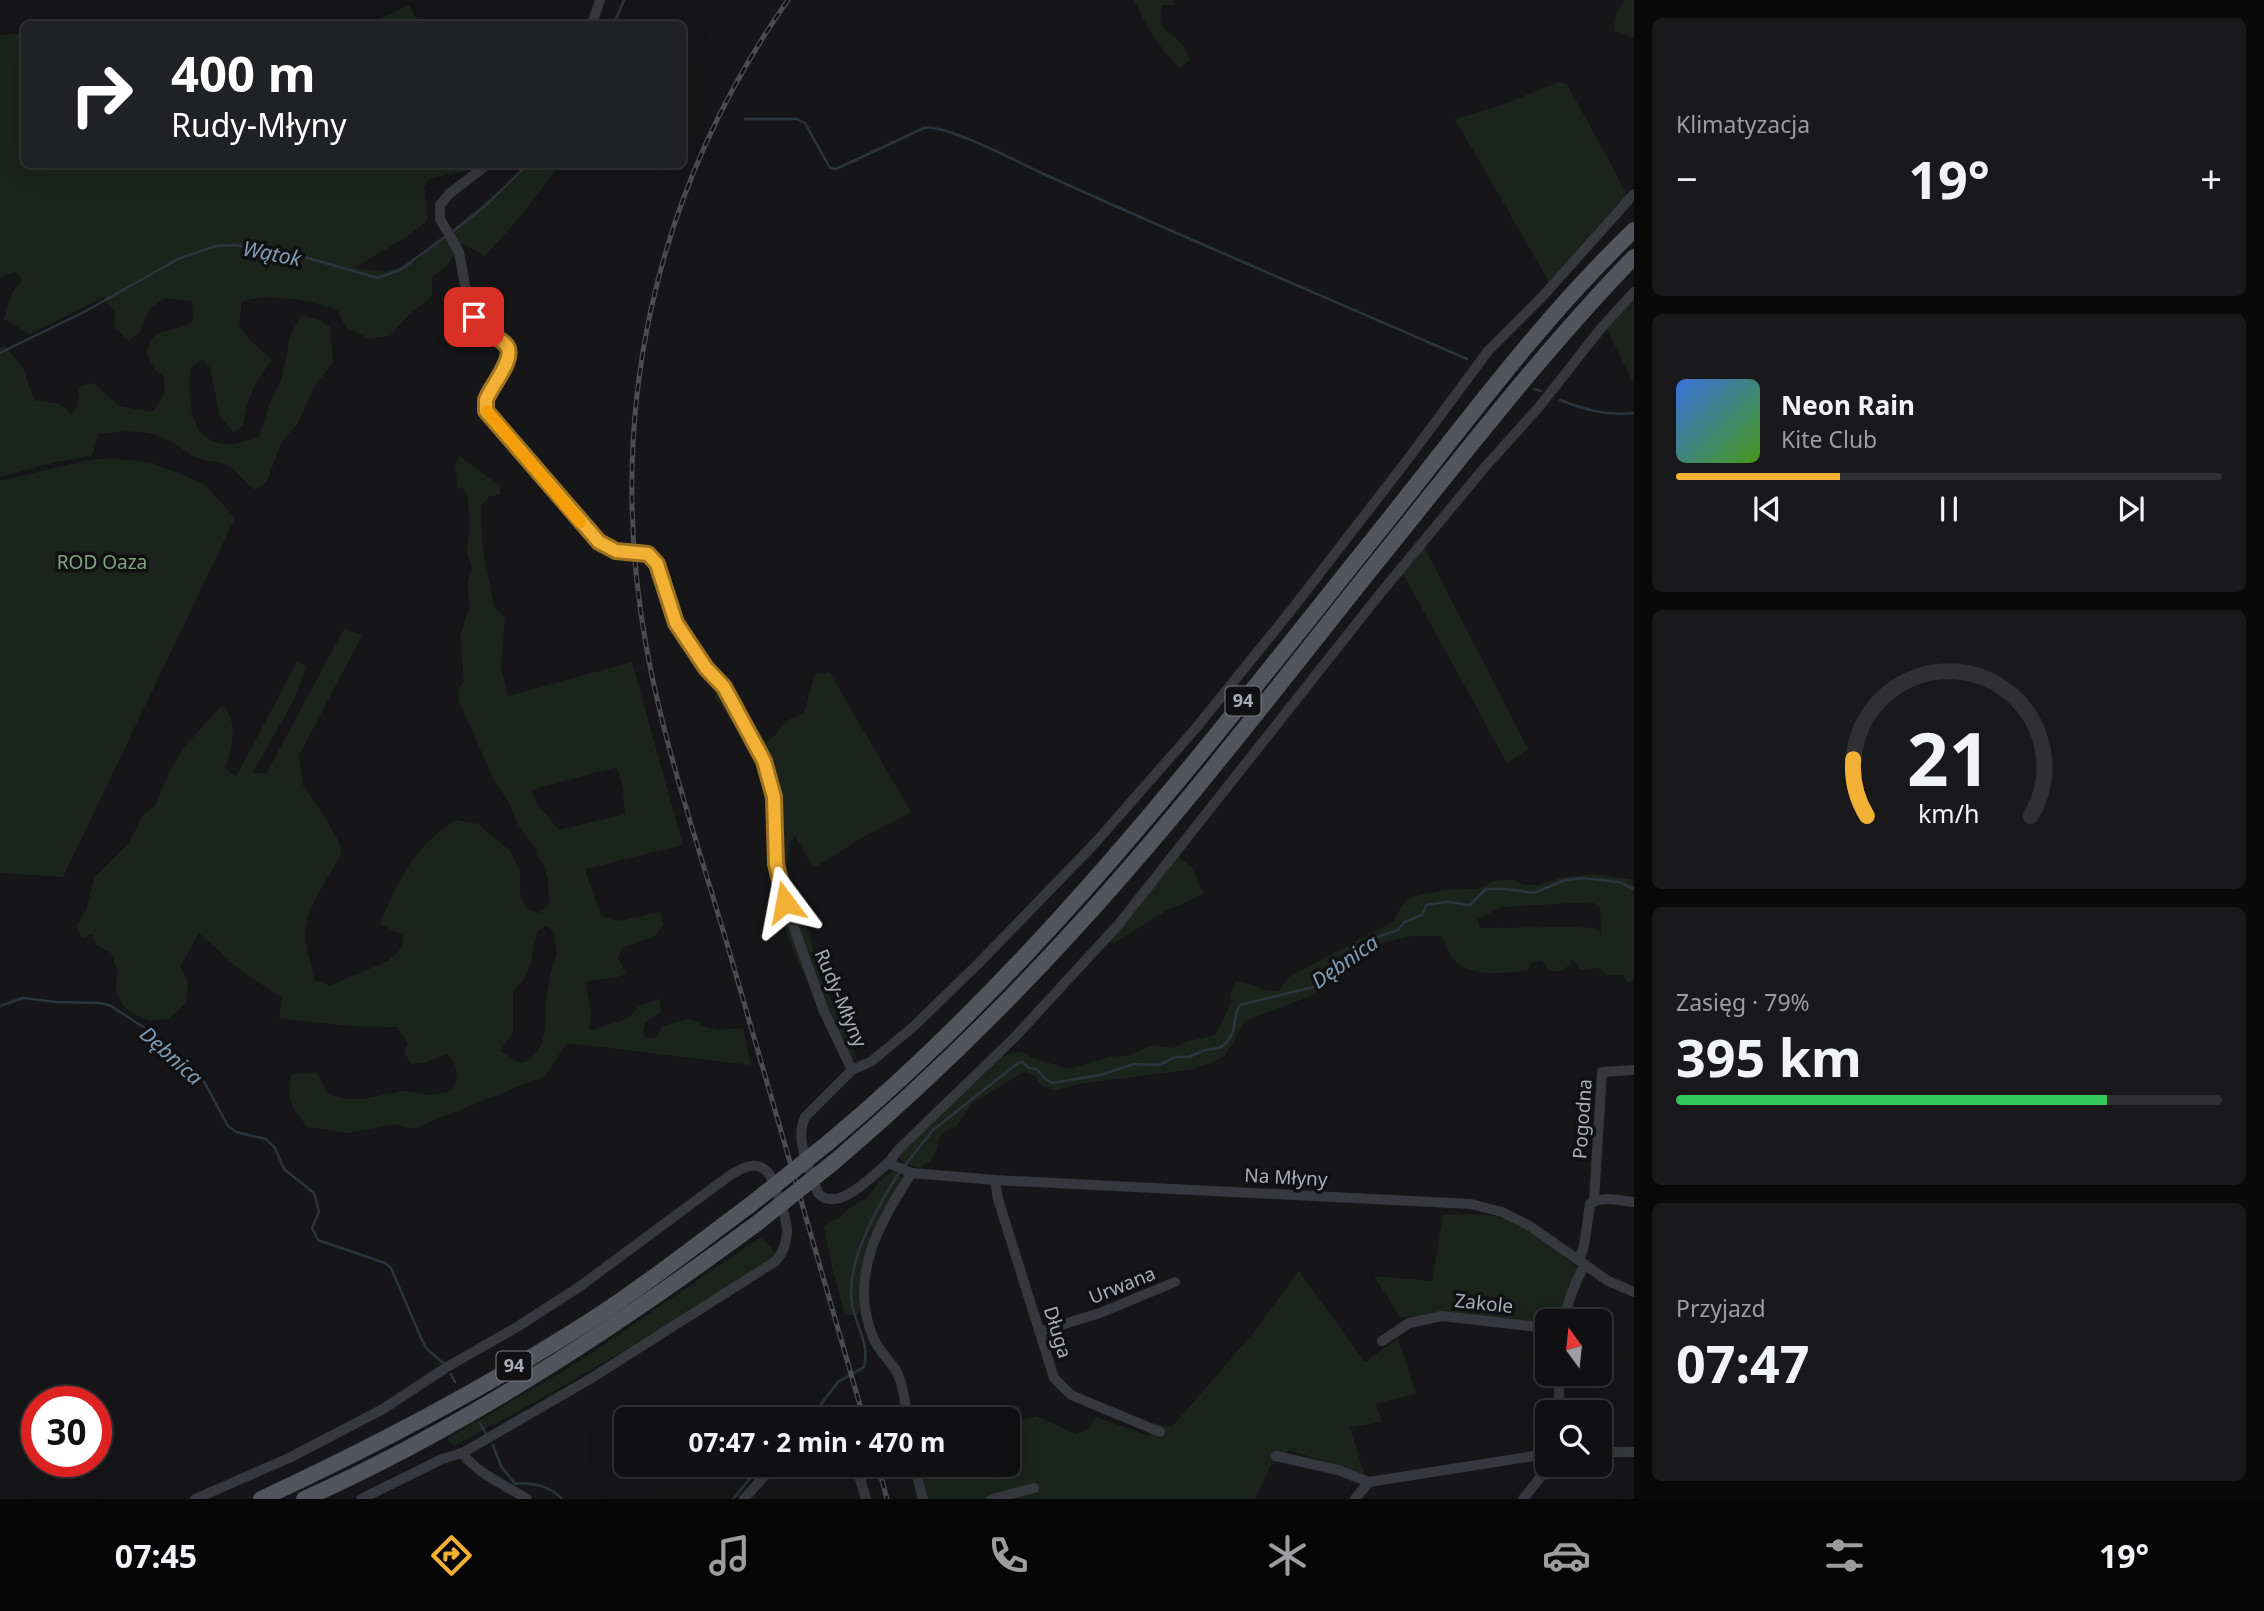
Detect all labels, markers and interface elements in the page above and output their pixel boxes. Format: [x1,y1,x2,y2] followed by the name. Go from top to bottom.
[171,40,316,106] text: 400 m
[56,49,147,140] icon: right
[171,103,347,146] text: Rudy-Młyny
[1676,108,1810,140] text: Klimatyzacja
[1908,143,1990,214] text: 19°
[1676,152,1698,204] text: −
[2200,152,2222,204] text: +
[241,234,305,273] water label: Wątok
[444,287,504,347] pin
[455,298,493,336] icon: arrive
[1781,387,1915,423] text: Neon Rain
[1781,423,1877,455] text: Kite Club
[1748,490,1786,528] icon: previous
[1930,490,1968,528] icon: pause
[2112,490,2150,528] icon: next
[57,549,147,575] park label: ROD Oaza
[1226,686,1260,716] road number: 94
[1907,708,1991,807] text: 21
[1918,795,1980,829] text: km/h
[748,865,822,939] position arrow
[1305,928,1384,994] water label: Dębnica
[809,945,873,1051] street label: Rudy-Młyny
[1676,986,1810,1018] text: Zasięg · 79%
[134,1020,209,1091] water label: Dębnica
[1676,1021,1862,1092] text: 395 km
[1566,1078,1598,1160] street label: Pogodna
[1244,1162,1329,1192] street label: Na Młyny
[1085,1260,1159,1310] street label: Urwana
[1453,1287,1515,1319] street label: Zakole
[1676,1292,1766,1324] text: Przyjazd
[1038,1303,1078,1361] street label: Długa
[1535,1309,1612,1386] north arrow
[1535,1309,1612,1477] map controls
[1676,1327,1810,1398] text: 07:47
[496,1352,532,1380] road number: 94
[21,1386,112,1477] speed limit sign: 30
[1535,1400,1612,1477] button: search
[689,1424,945,1460] text: 07:47 · 2 min · 470 m
[427,1531,476,1580] icon: directions
[705,1531,754,1580] icon: music
[984,1531,1033,1580] icon: phone
[1263,1531,1312,1580] icon: climate
[1542,1531,1591,1580] icon: car
[1820,1531,1869,1580] icon: filters
[115,1534,197,1577] text: 07:45
[2099,1534,2149,1577] text: 19°

